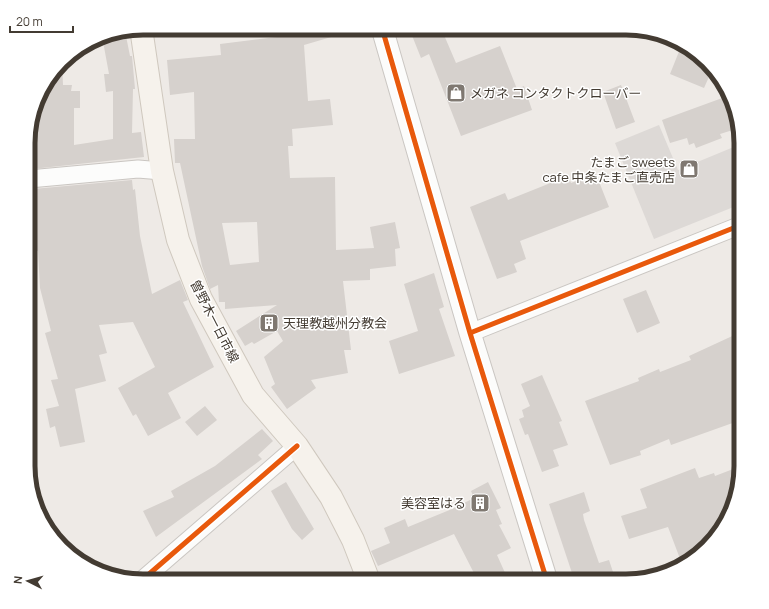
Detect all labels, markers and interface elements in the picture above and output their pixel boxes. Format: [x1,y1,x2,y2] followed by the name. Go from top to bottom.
[10,8,73,34] scale bar
[16,13,43,30] text: 20 m
[445,82,467,104] shop icon: メガネ コンタクトクローバー
[470,84,641,102] place label: メガネ コンタクトクローバー
[542,153,675,186] place label: たまご sweets cafe 中条たまご直売店
[678,158,700,180] shop icon: たまご sweets cafe 中条たまご直売店
[186,276,244,366] street label: 曽野木一日市線
[258,312,280,334] building icon: 天理教越州分教会
[283,314,387,332] place label: 天理教越州分教会
[469,492,491,514] building icon: 美容室はる
[401,494,466,512] place label: 美容室はる
[8,561,48,601] north arrow
[10,575,25,585] text: N

